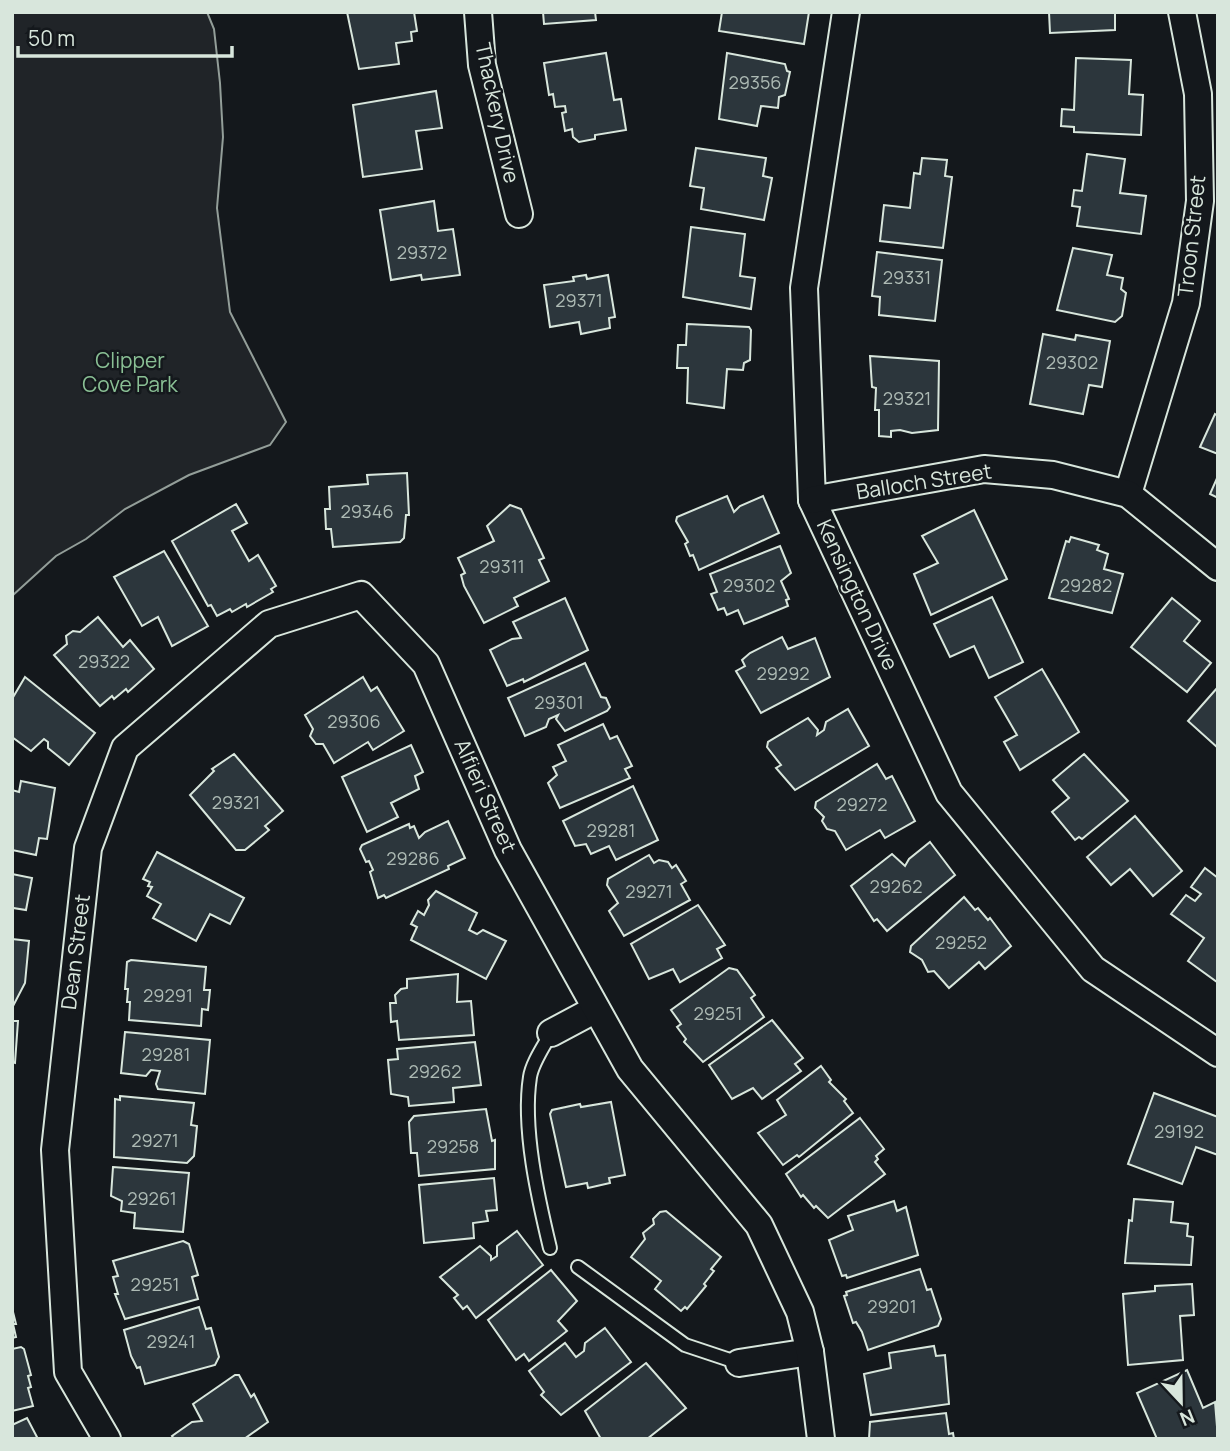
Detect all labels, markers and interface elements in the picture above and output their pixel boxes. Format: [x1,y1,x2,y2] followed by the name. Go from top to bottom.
[18,14,231,58] scale bar
[28,24,75,52] text: 50 m
[469,40,526,185] street label: Thackery Drive
[729,70,781,94] house number: 29356
[1171,174,1211,298] street label: Troon Street
[397,240,447,264] house number: 29372
[883,265,931,289] house number: 29331
[555,288,603,312] house number: 29371
[82,346,178,398] park label: Clipper Cove Park
[1046,350,1098,374] house number: 29302
[883,386,931,410] house number: 29321
[854,456,994,506] street label: Balloch Street
[340,499,394,523] house number: 29346
[811,515,905,674] street label: Kensington Drive
[479,554,525,578] house number: 29311
[723,573,775,597] house number: 29302
[1060,573,1112,597] house number: 29282
[78,649,130,673] house number: 29322
[756,661,810,685] house number: 29292
[534,690,584,714] house number: 29301
[327,709,381,733] house number: 29306
[448,734,523,857] street label: Alfieri Street
[212,790,260,814] house number: 29321
[837,792,888,816] house number: 29272
[586,818,636,842] house number: 29281
[386,846,440,870] house number: 29286
[869,874,923,898] house number: 29262
[625,879,673,903] house number: 29271
[54,893,96,1011] street label: Dean Street
[935,930,987,954] house number: 29252
[143,983,193,1007] house number: 29291
[693,1001,743,1025] house number: 29251
[141,1042,191,1066] house number: 29281
[408,1059,462,1083] house number: 29262
[1154,1119,1204,1143] house number: 29192
[131,1128,179,1152] house number: 29271
[427,1134,479,1158] house number: 29258
[127,1186,177,1210] house number: 29261
[130,1272,180,1296] house number: 29251
[867,1294,917,1318] house number: 29201
[147,1329,195,1353] house number: 29241
[1146,1367,1216,1437] north arrow
[1176,1403,1199,1432] text: N

